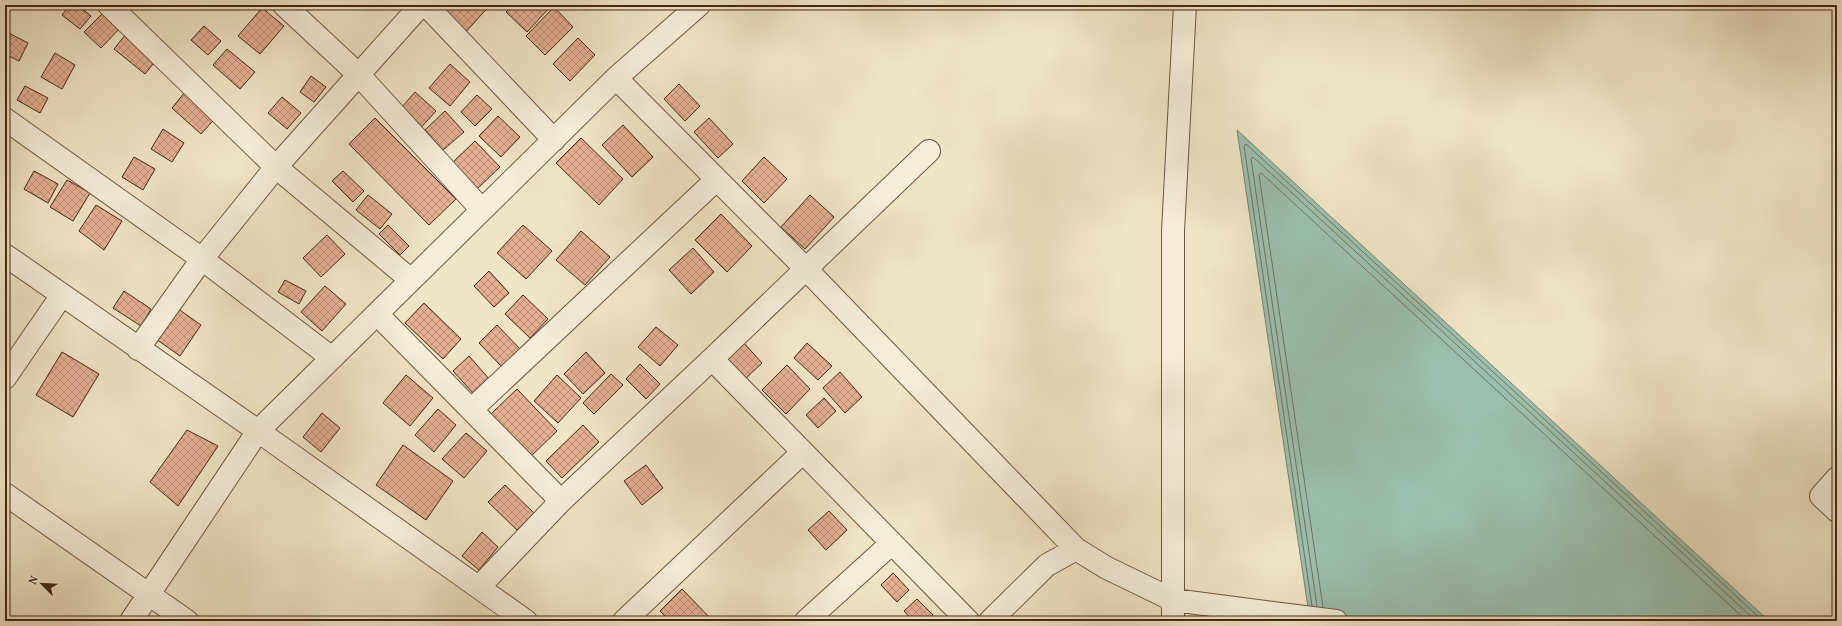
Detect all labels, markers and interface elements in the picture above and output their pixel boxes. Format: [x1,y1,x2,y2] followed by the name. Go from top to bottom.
[22,564,62,604] north arrow
[26,574,43,587] text: N

